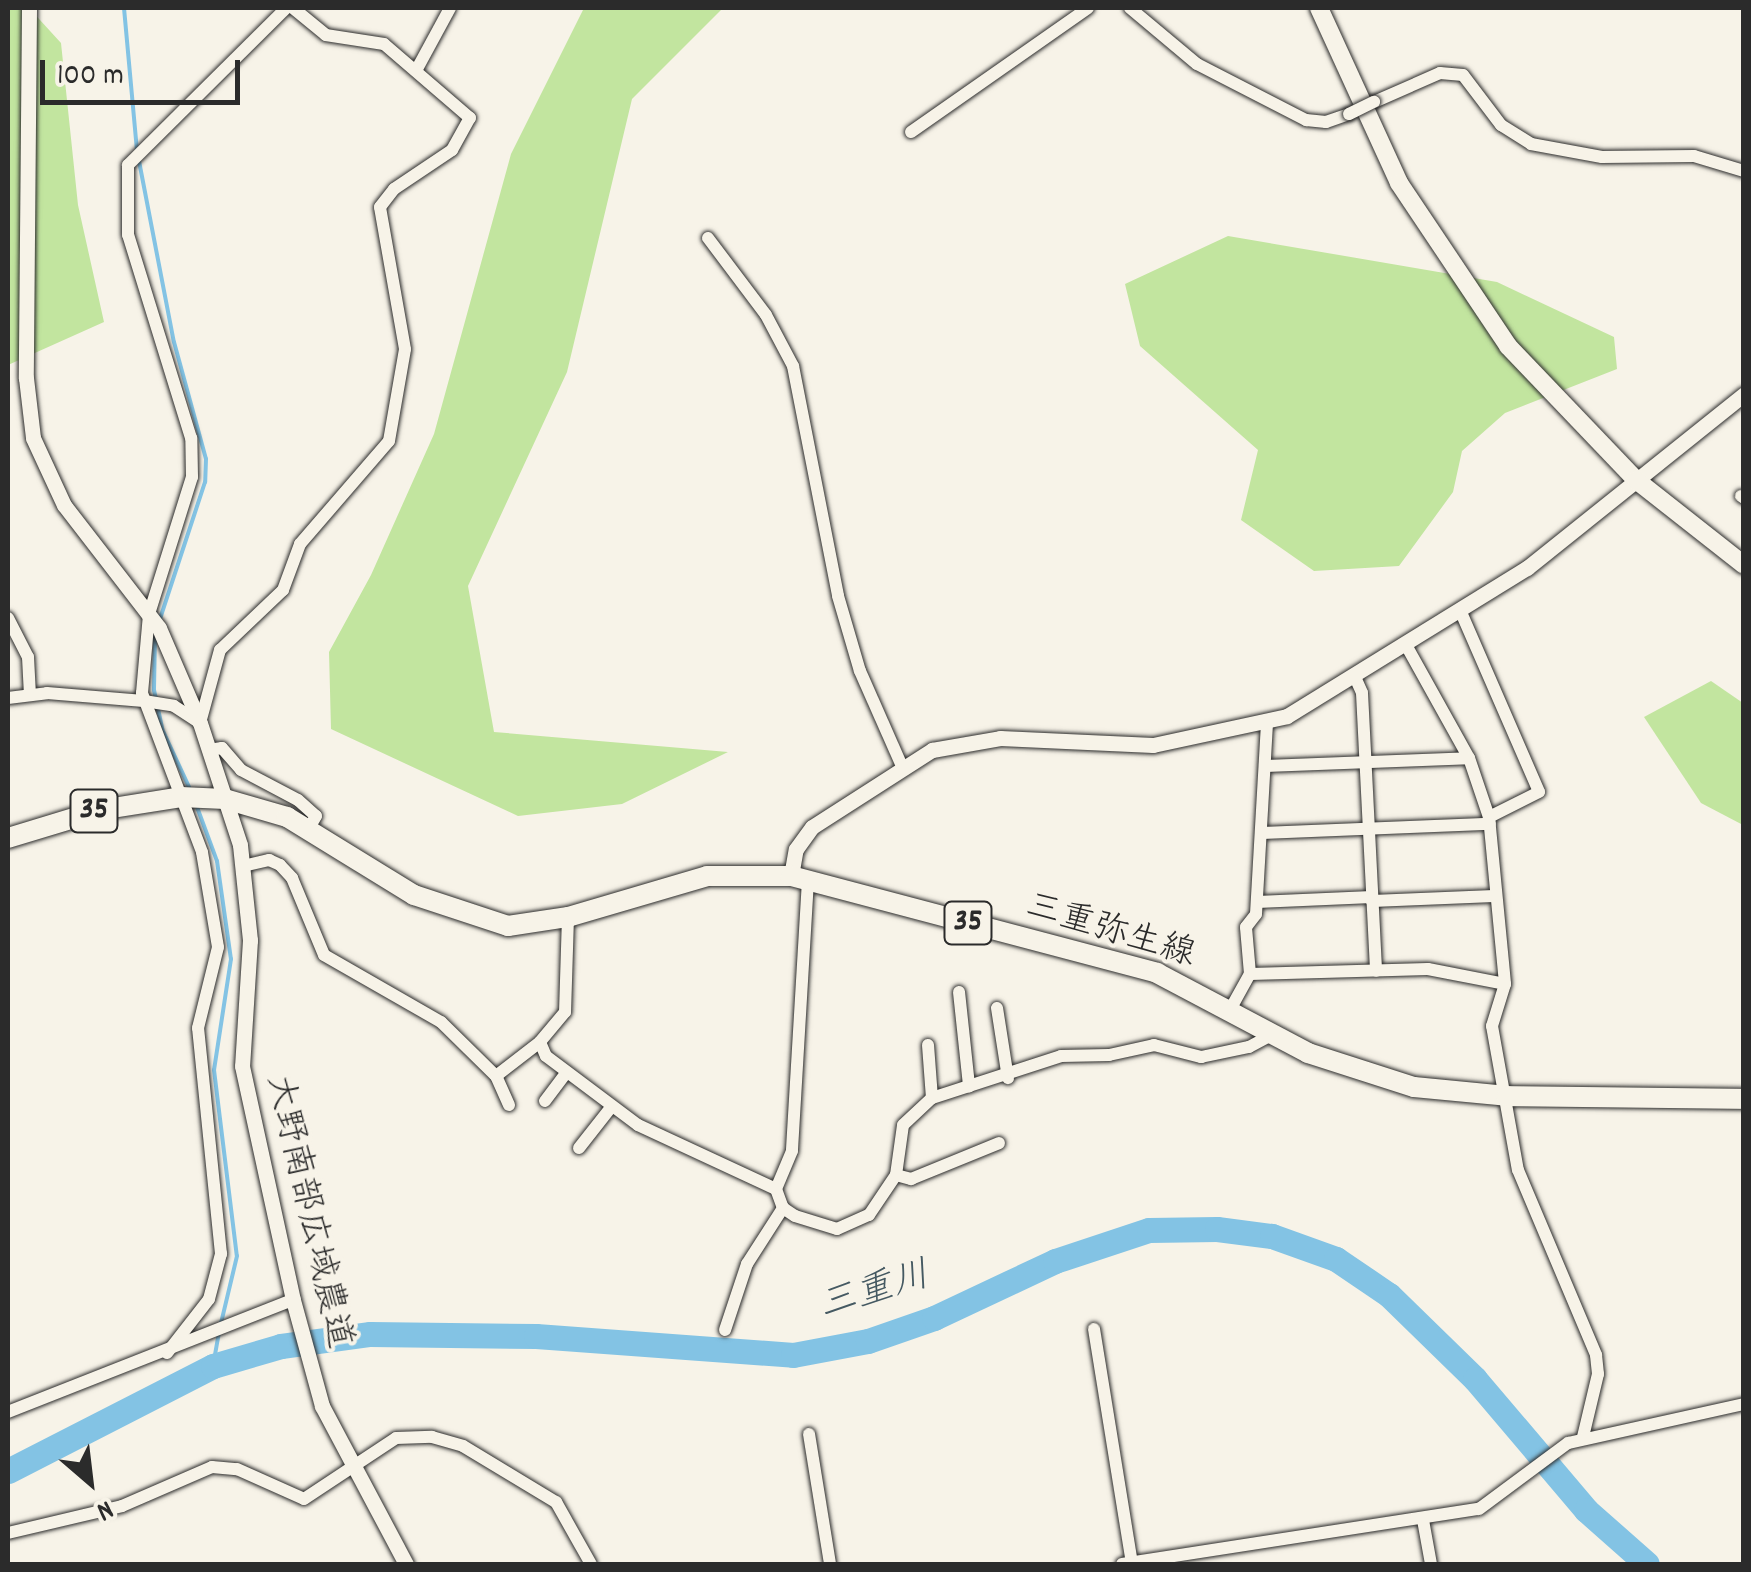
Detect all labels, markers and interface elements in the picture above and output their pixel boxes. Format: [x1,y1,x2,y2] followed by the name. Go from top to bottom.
[45,40,245,102] scale bar
[57,56,124,99] text: 100 m
[69,784,119,838] road number: 35
[1020,886,1200,978] street label: 三重弥生線
[943,896,993,950] road number: 35
[255,1071,359,1353] street label: 大野南部広域農道
[814,1255,936,1331] water label: 三重川
[40,1432,140,1532] north arrow
[89,1488,120,1529] text: N

